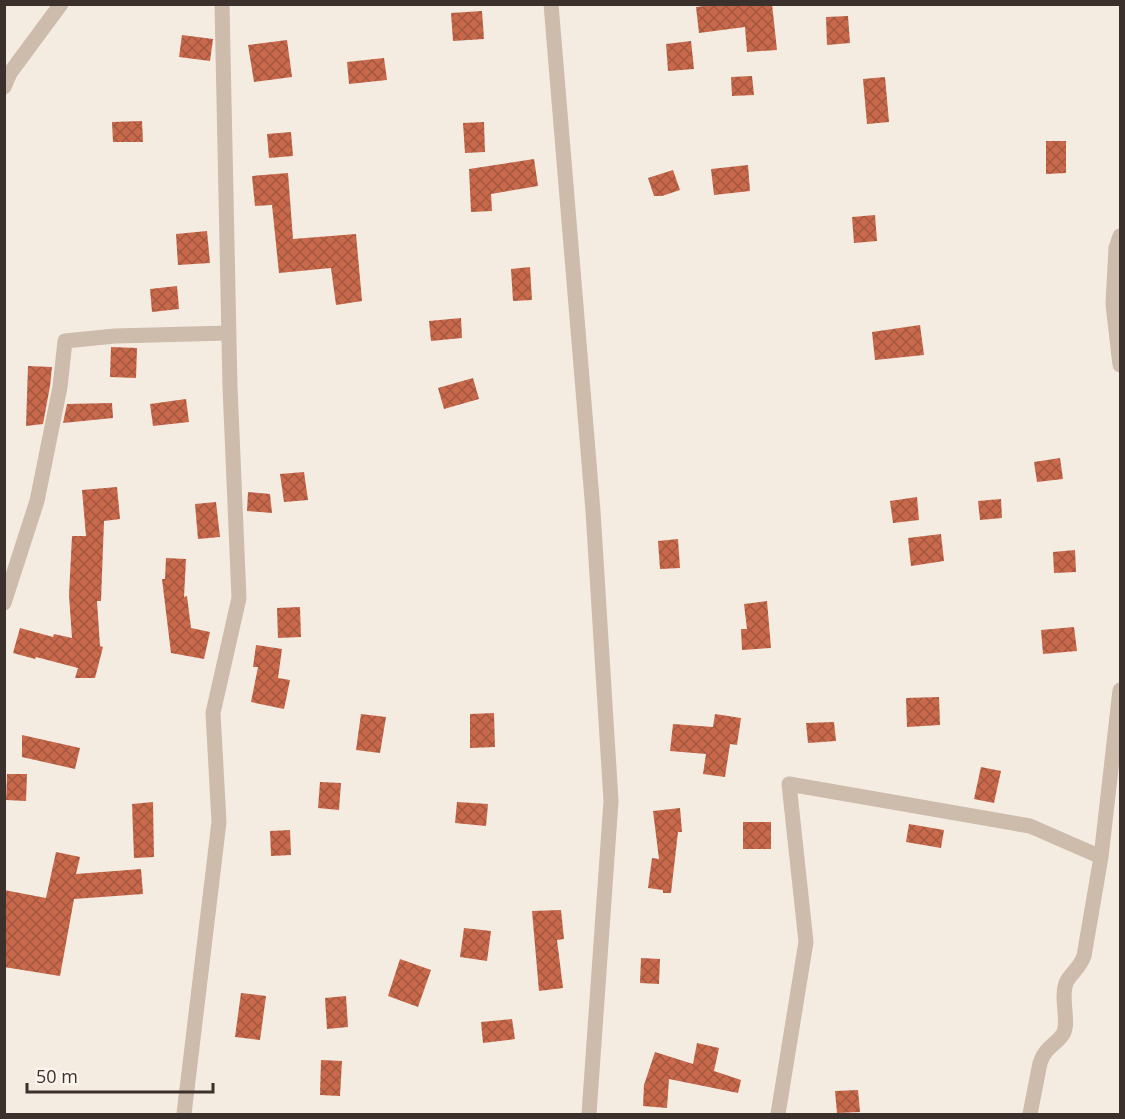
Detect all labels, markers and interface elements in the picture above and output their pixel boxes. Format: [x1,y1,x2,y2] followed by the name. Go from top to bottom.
[27,1056,213,1094] scale bar
[36,1064,78,1088] text: 50 m

